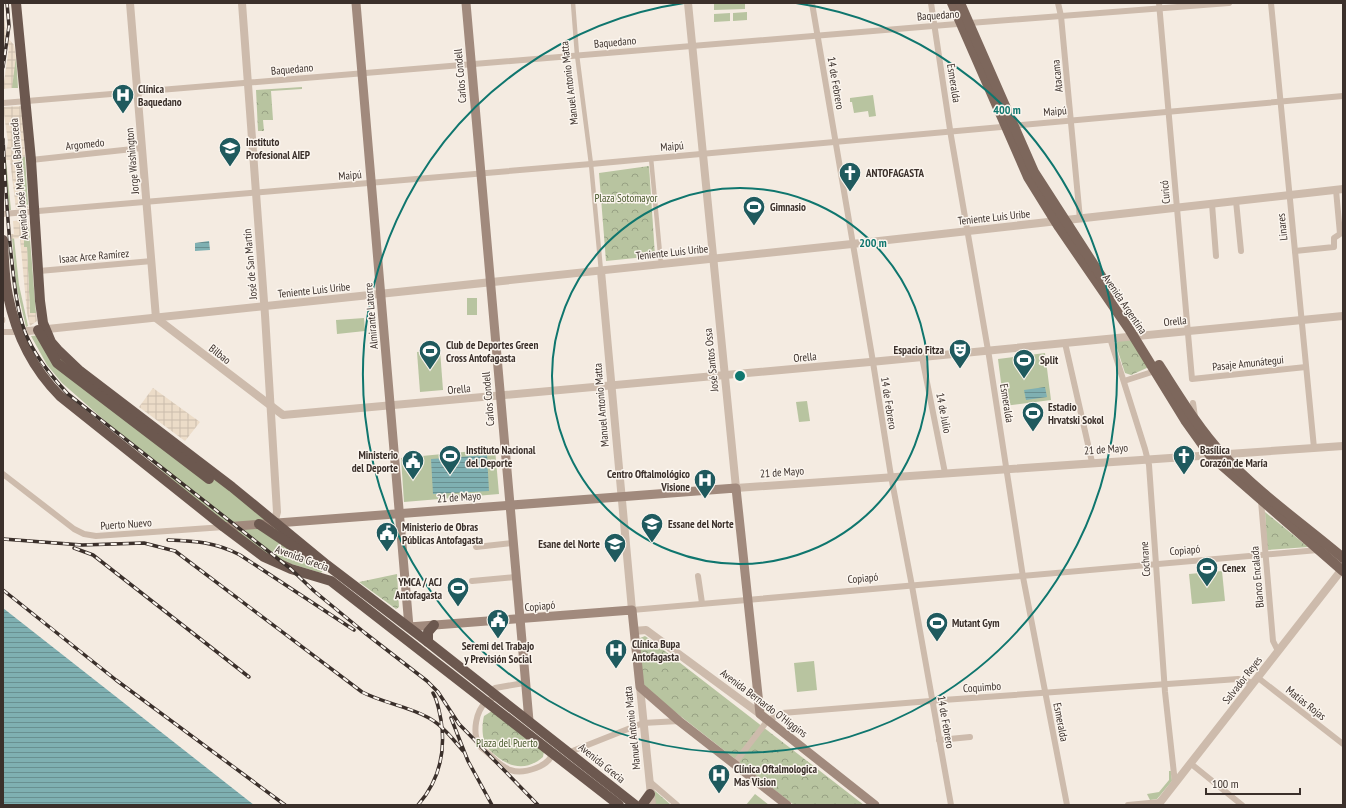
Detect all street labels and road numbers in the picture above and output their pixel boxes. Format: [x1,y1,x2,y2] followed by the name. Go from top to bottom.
[916,7,960,23] street label: Baquedano
[593,33,637,51] street label: Baquedano
[557,40,581,126] street label: Manuel Antonio Matta
[451,48,469,104] street label: Carlos Condell
[824,56,848,111] street label: 14 de Febrero
[1048,59,1066,93] street label: Atacama
[270,60,314,78] street label: Baquedano
[944,63,964,103] street label: Esmeralda
[1043,103,1067,119] street label: Maipú
[7,118,31,240] street label: Avenida José Manuel Balmaceda
[122,127,142,196] street label: Jorge Washington
[65,135,105,153] street label: Argomedo
[660,138,684,154] street label: Maipú
[338,167,362,183] street label: Maipú
[1157,179,1173,204] street label: Curicó
[957,206,1031,228] street label: Teniente Luis Uribe
[1274,212,1290,241] street label: Linares
[240,228,260,301] street label: José de San Martín
[635,241,709,263] street label: Teniente Luis Uribe
[58,246,130,266] street label: Isaac Arce Ramírez
[1100,271,1150,337] street label: Avenida Argentina
[277,279,351,301] street label: Teniente Luis Uribe
[361,282,381,350] street label: Almirante Latorre
[1163,313,1187,329] street label: Orella
[701,328,721,393] street label: José Santos Ossa
[206,341,234,367] street label: Bilbao
[793,349,817,365] street label: Orella
[1212,352,1284,374] street label: Pasaje Amunátegui
[590,363,612,447] street label: Manuel Antonio Matta
[479,371,497,427] street label: Carlos Condell
[878,376,900,431] street label: 14 de Febrero
[447,381,471,397] street label: Orella
[997,383,1017,423] street label: Esmeralda
[933,392,955,435] street label: 14 de Julio
[1083,440,1129,458] street label: 21 de Mayo
[759,463,805,481] street label: 21 de Mayo
[436,488,482,506] street label: 21 de Mayo
[100,515,152,533] street label: Puerto Nuevo
[1137,541,1153,577] street label: Cochrane
[273,542,331,574] street label: Avenida Grecia
[1169,542,1201,558] street label: Copiapó
[1247,546,1267,608] street label: Blanco Encalada
[847,570,879,586] street label: Copiapó
[524,598,556,614] street label: Copiapó
[1219,653,1265,707] street label: Salvador Reyes
[718,666,811,741] street label: Avenida Bernardo O'Higgins
[963,679,1002,695] street label: Coquimbo
[1283,683,1329,723] street label: Matías Rojas
[621,685,643,771] street label: Manuel Antonio Matta
[934,695,958,750] street label: 14 de Febrero
[1050,701,1072,743] street label: Esmeralda
[576,740,628,786] street label: Avenida Grecia

